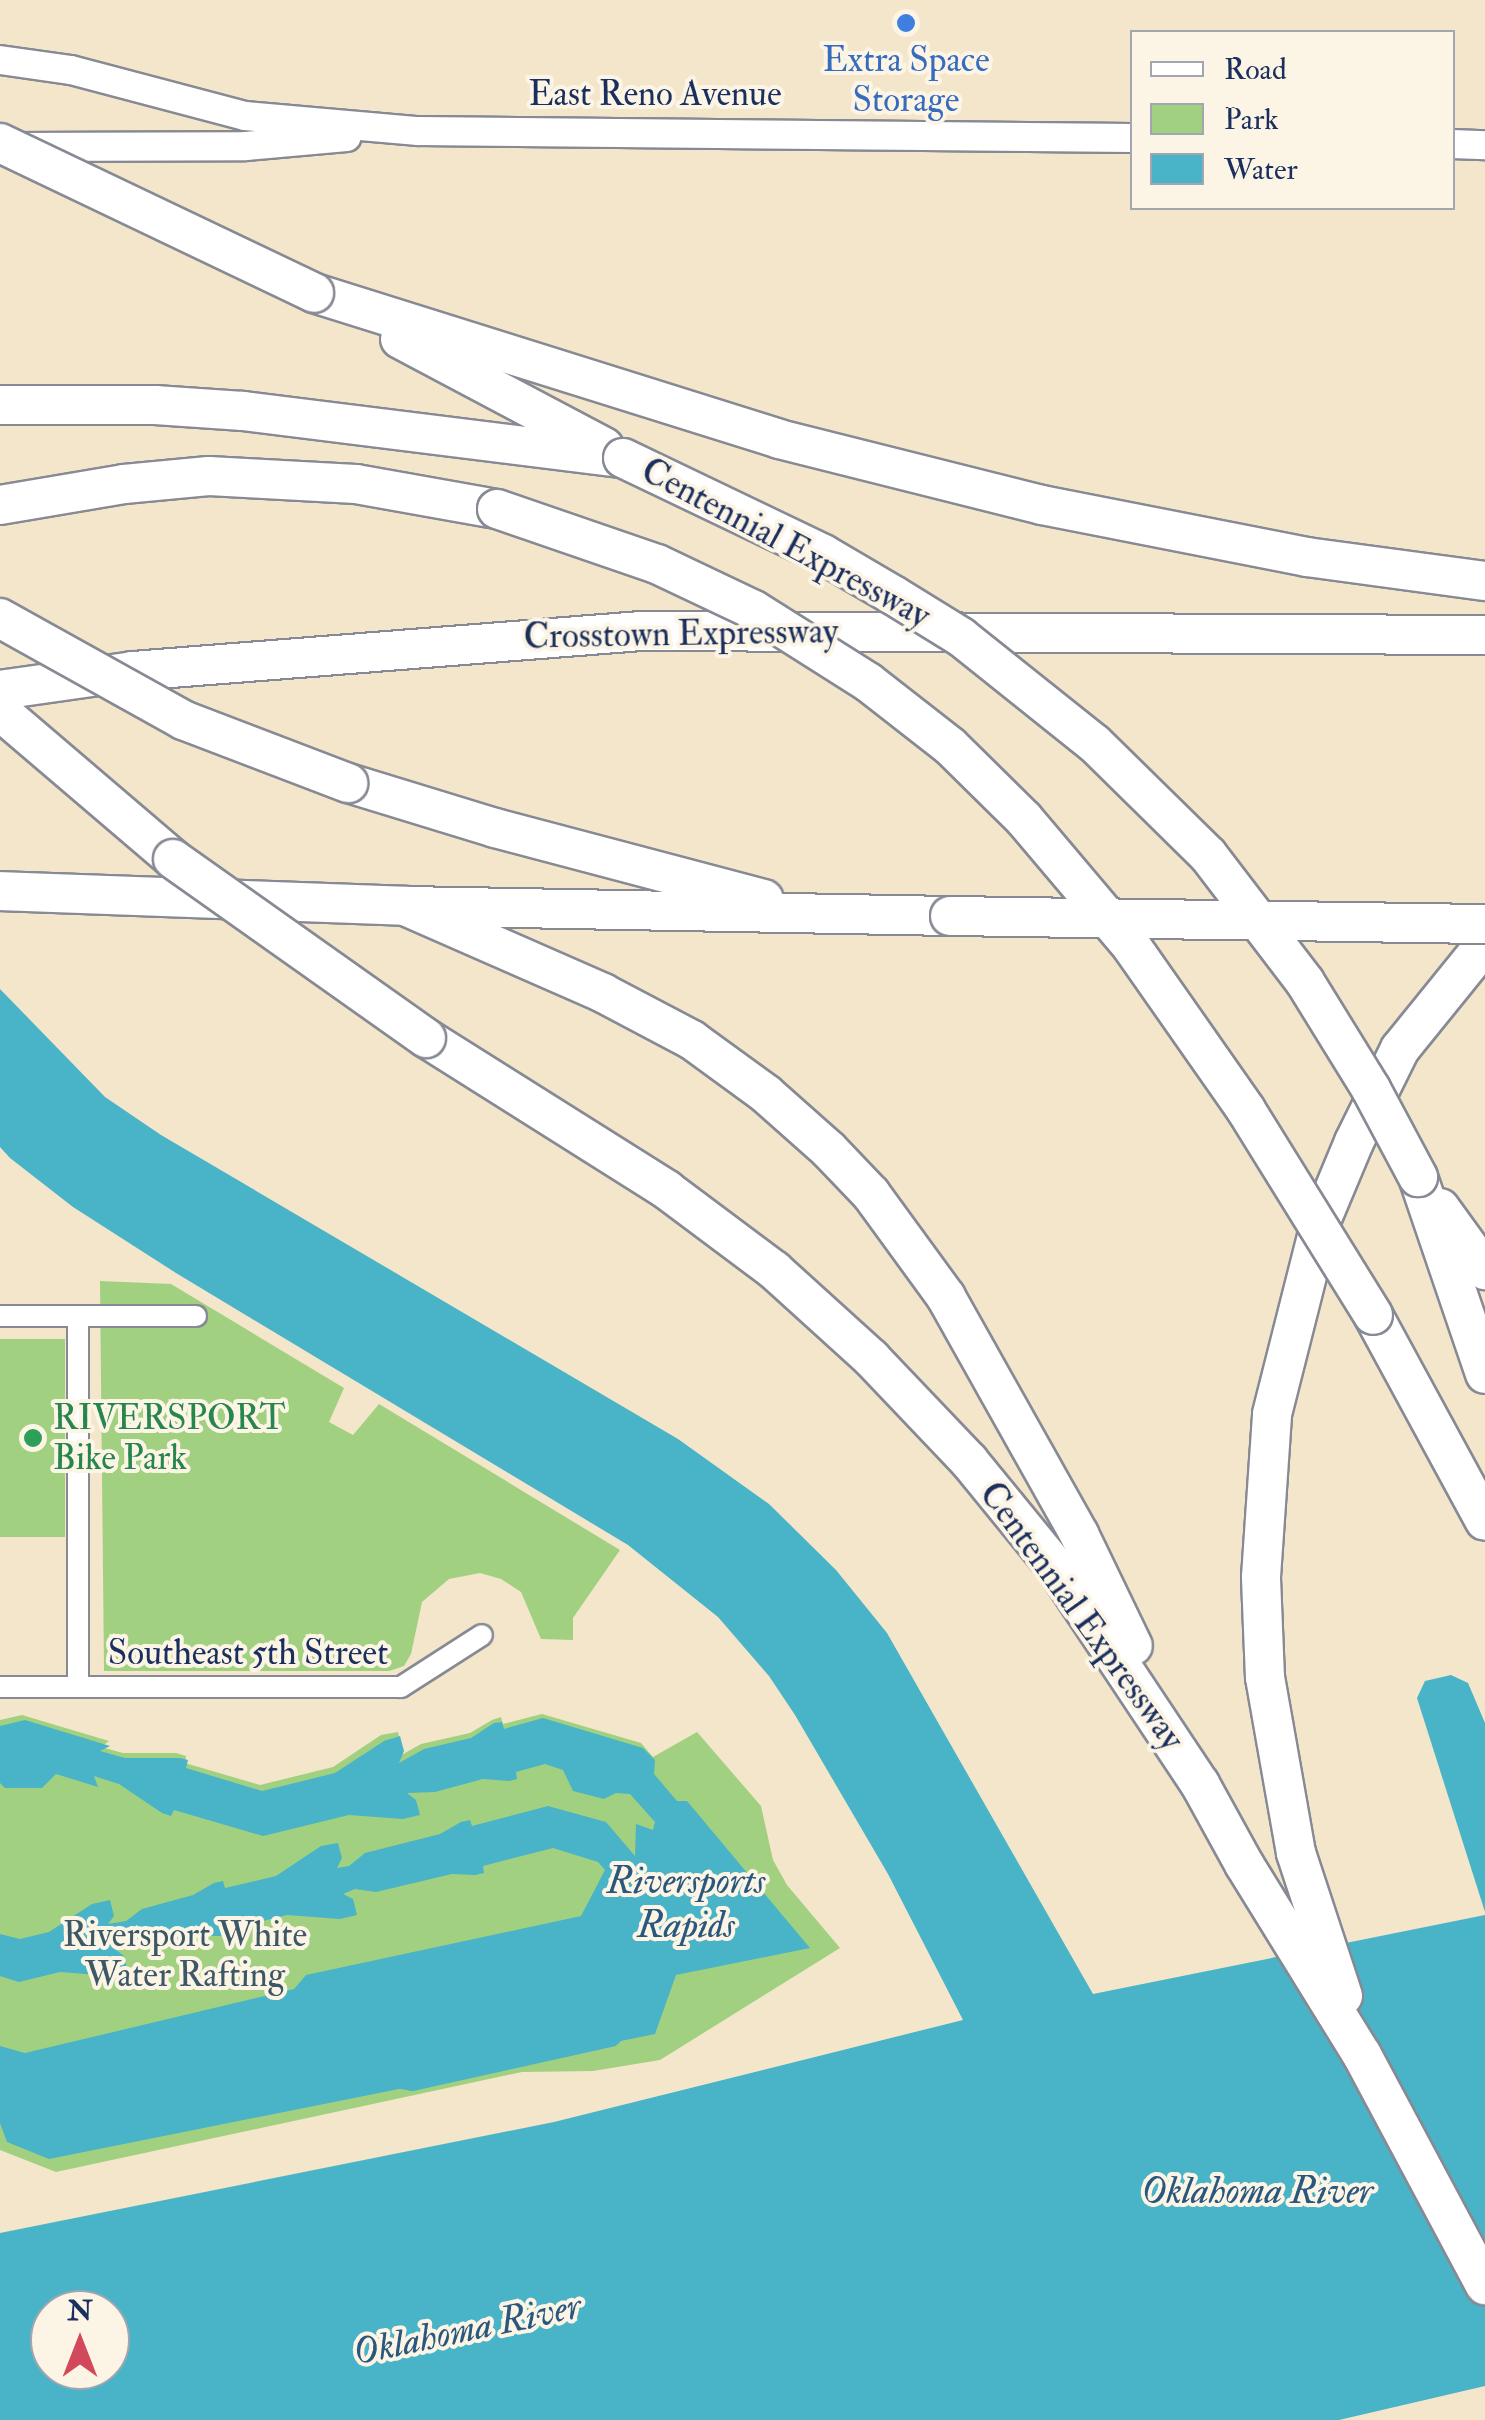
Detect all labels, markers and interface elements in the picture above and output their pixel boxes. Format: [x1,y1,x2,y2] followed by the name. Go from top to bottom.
[895,12,917,34] marker: Extra Space Storage
[1130,30,1455,210] legend
[822,39,990,121] place label: Extra Space Storage
[1224,51,1287,88] text: Road
[528,73,782,115] street label: East Reno Avenue
[1224,101,1279,138] text: Park
[1224,151,1298,188] text: Water
[634,449,938,637] street label: Centennial Expressway
[523,610,839,658] street label: Crosstown Expressway
[53,1397,285,1479] place label: RIVERSPORT Bike Park
[22,1427,44,1449] marker: RIVERSPORT Bike Park
[971,1474,1193,1758] street label: Centennial Expressway
[108,1632,388,1674] street label: Southeast 5th Street
[607,1859,765,1948] water label: Riversports Rapids
[63,1914,307,1996] park label: Riversport White Water Rafting
[1141,2169,1373,2215] water label: Oklahoma River
[349,2284,585,2376] water label: Oklahoma River
[30,2290,130,2390] north arrow
[67,2294,93,2329] text: N

